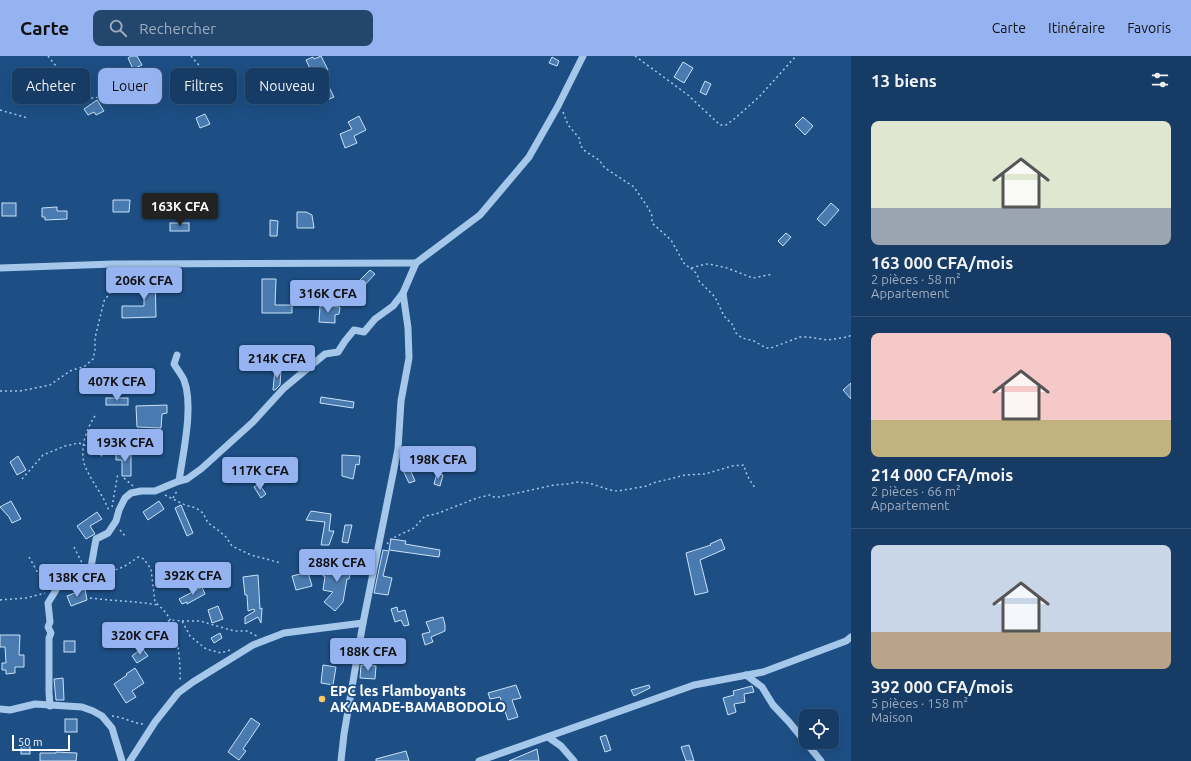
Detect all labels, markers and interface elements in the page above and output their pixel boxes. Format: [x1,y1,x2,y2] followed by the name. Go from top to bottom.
[93,10,373,46] search box
[20,17,69,39] text: Carte
[107,17,129,39] icon: search
[139,20,216,37] text: Rechercher
[992,20,1026,36] text: Carte
[1048,20,1105,36] text: Itinéraire
[1127,20,1171,36] text: Favoris
[12,68,90,104] chip: Acheter
[98,68,162,104] chip: Louer
[170,68,237,104] chip: Filtres
[245,68,329,104] chip: Nouveau
[1149,69,1171,91] icon: filters
[871,71,937,90] text: 13 biens
[985,147,1057,219] icon: home
[139,193,221,227] pin: 163K CFA
[151,199,209,213] text: 163K CFA
[871,253,1013,272] text: 163 000 CFA/mois
[103,267,185,301] pin: 206K CFA
[871,272,961,286] text: 2 pièces · 58 m²
[115,273,173,287] text: 206K CFA
[287,280,369,314] pin: 316K CFA
[299,286,357,300] text: 316K CFA
[871,286,949,300] text: Appartement
[236,345,318,379] pin: 214K CFA
[248,351,306,365] text: 214K CFA
[985,359,1057,431] icon: home
[76,368,158,402] pin: 407K CFA
[88,374,146,388] text: 407K CFA
[84,429,166,463] pin: 193K CFA
[96,435,154,449] text: 193K CFA
[397,446,479,480] pin: 198K CFA
[409,452,467,466] text: 198K CFA
[219,457,301,491] pin: 117K CFA
[231,463,289,477] text: 117K CFA
[871,465,1013,484] text: 214 000 CFA/mois
[871,484,961,498] text: 2 pièces · 66 m²
[871,498,949,512] text: Appartement
[296,549,378,583] pin: 288K CFA
[308,555,366,569] text: 288K CFA
[152,562,234,596] pin: 392K CFA
[36,564,118,598] pin: 138K CFA
[164,568,222,582] text: 392K CFA
[48,570,106,584] text: 138K CFA
[985,571,1057,643] icon: home
[99,622,181,656] pin: 320K CFA
[111,628,169,642] text: 320K CFA
[327,638,409,672] pin: 188K CFA
[339,644,397,658] text: 188K CFA
[871,677,1013,696] text: 392 000 CFA/mois
[330,683,506,715] place label: EPC les Flamboyants AKAMADE-BAMABODOLO
[317,694,327,704] marker: EPC les Flamboyants AKAMADE-BAMABODOLO
[871,696,968,710] text: 5 pièces · 158 m²
[799,709,839,749] map controls
[799,709,839,749] button: locate
[871,710,913,724] text: Maison
[12,733,70,752] scale bar
[18,736,42,748] text: 50 m

